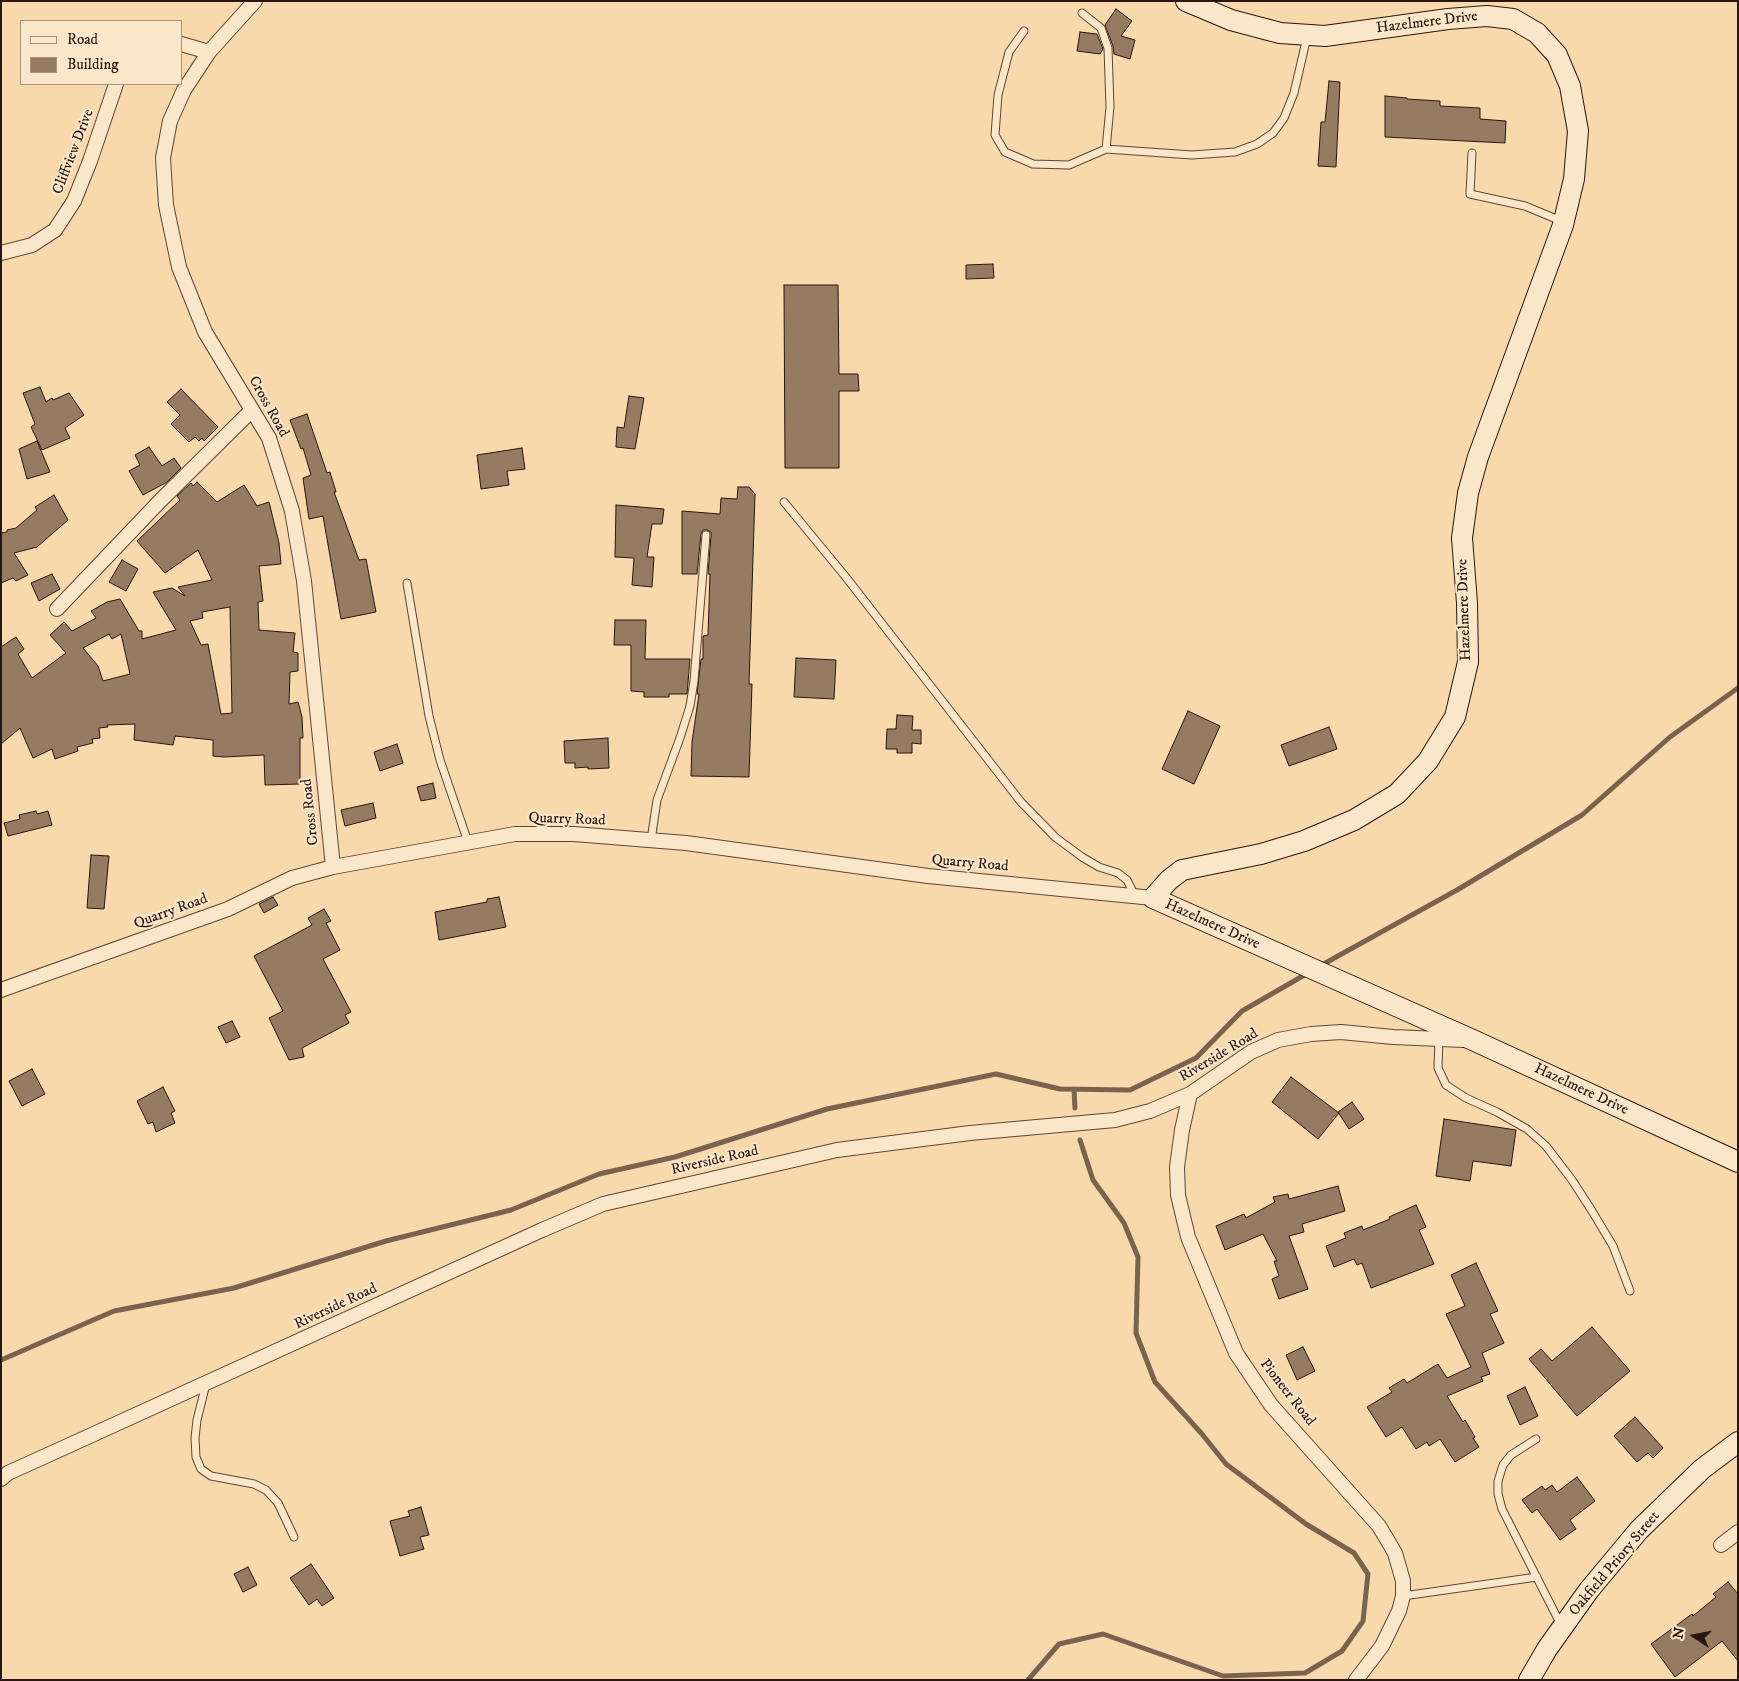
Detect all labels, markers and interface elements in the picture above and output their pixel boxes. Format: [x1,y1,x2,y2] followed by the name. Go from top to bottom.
[1375,8,1479,38] street label: Hazelmere Drive
[20,20,182,85] legend
[67,30,98,49] text: Road
[67,55,119,74] text: Building
[50,107,98,197] street label: Cliffview Drive
[244,373,292,441] street label: Cross Road
[1454,559,1476,661] street label: Hazelmere Drive
[299,778,323,846] street label: Cross Road
[528,810,606,830] street label: Quarry Road
[931,852,1009,876] street label: Quarry Road
[132,890,210,934] street label: Quarry Road
[1162,896,1262,954] street label: Hazelmere Drive
[1176,1025,1262,1087] street label: Riverside Road
[1531,1060,1631,1120] street label: Hazelmere Drive
[670,1142,760,1180] street label: Riverside Road
[292,1280,380,1334] street label: Riverside Road
[1255,1356,1319,1430] street label: Pioneer Road
[1566,1508,1664,1620] street label: Oakfield Priory Street
[1669,1611,1719,1661] north arrow
[1669,1626,1689,1640] text: N

